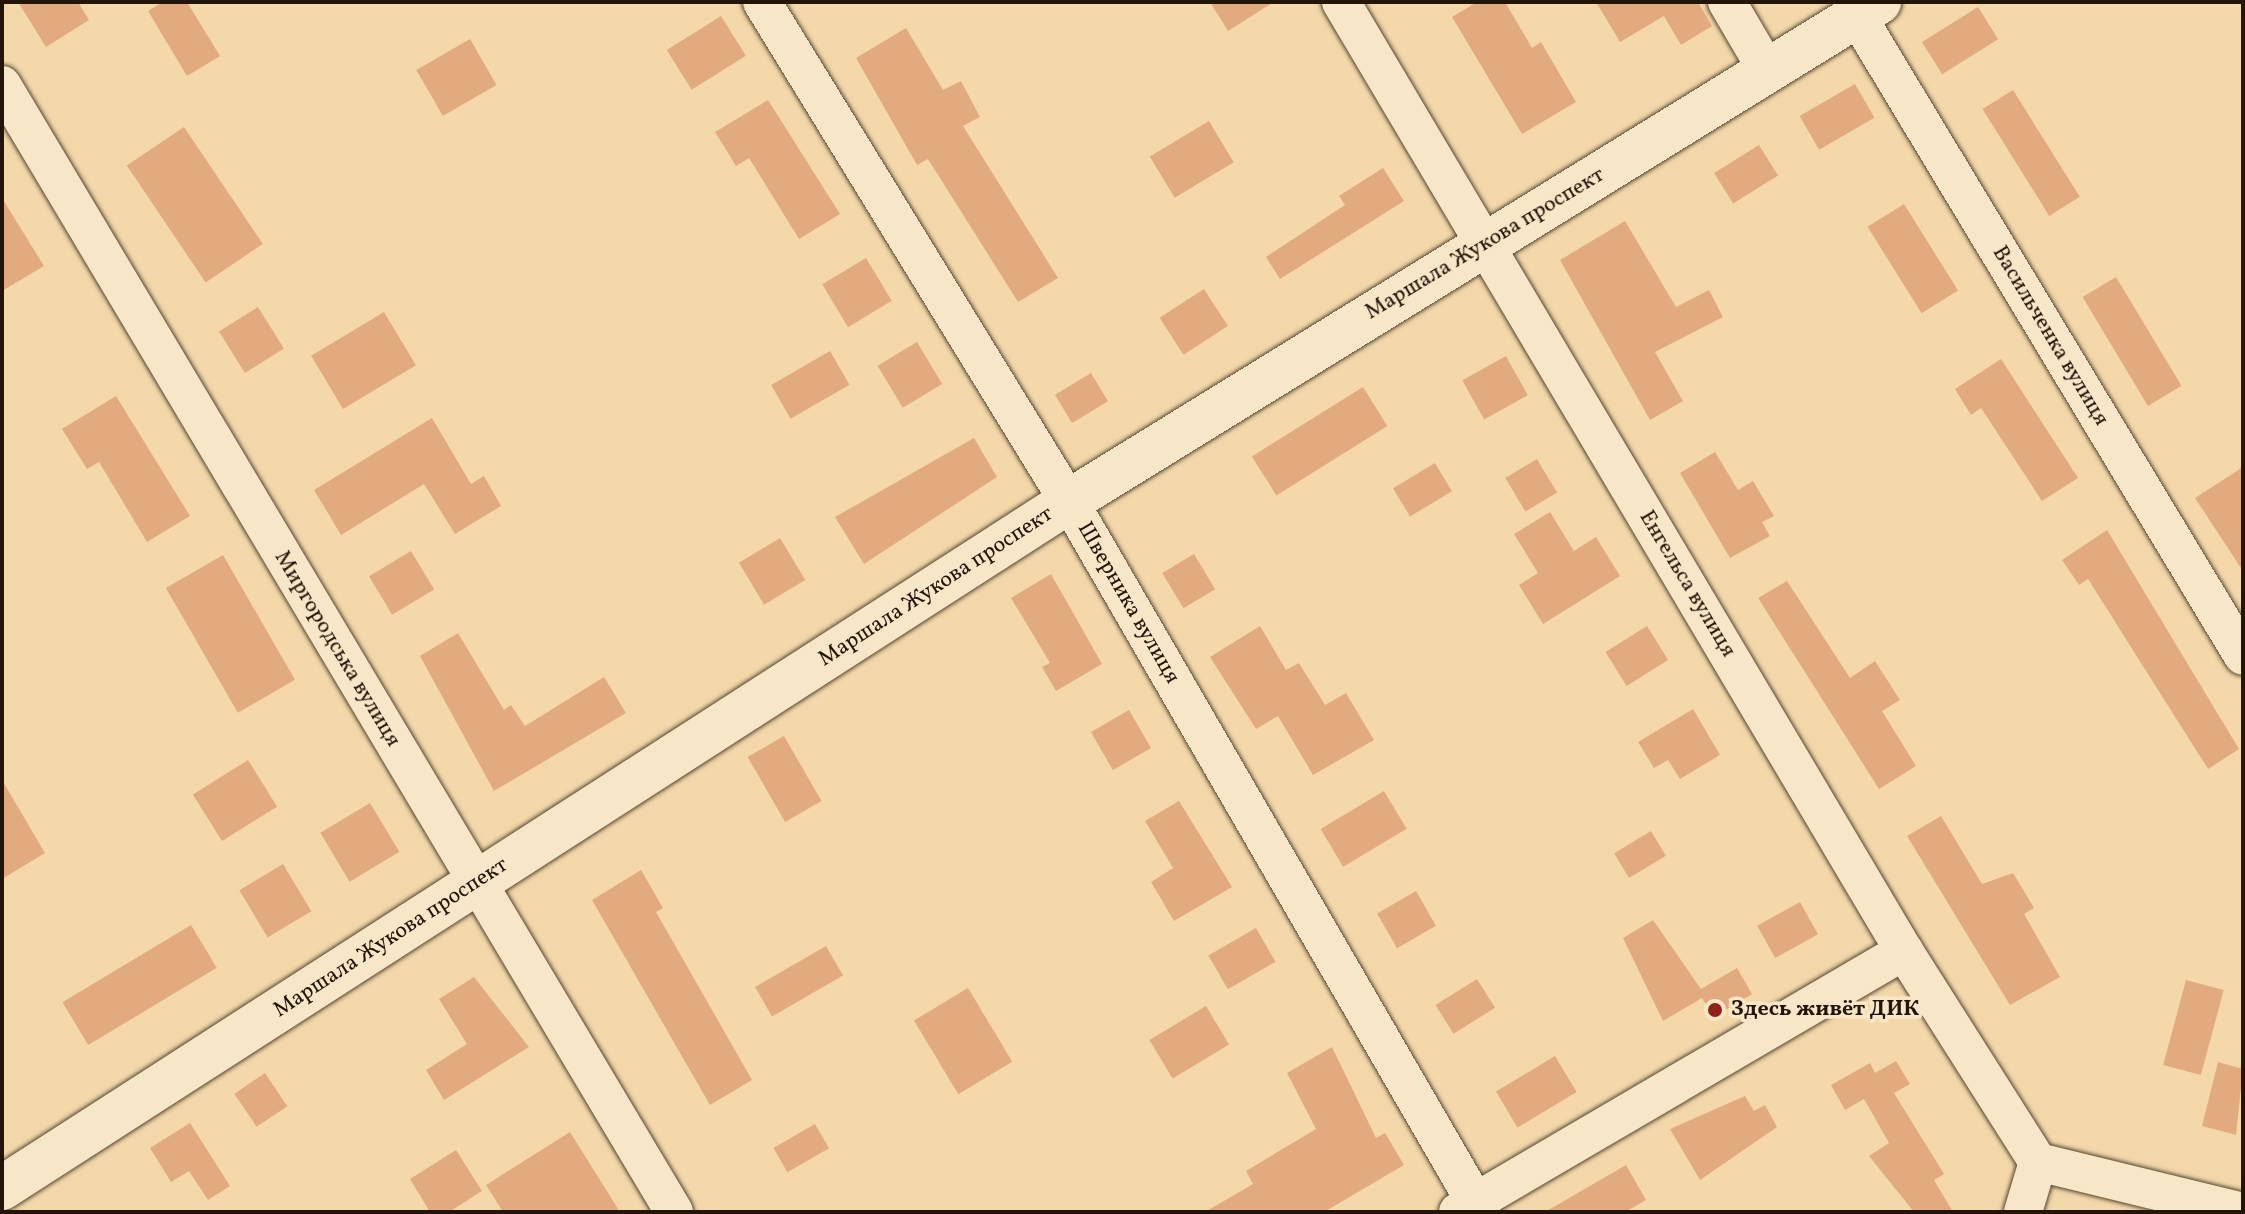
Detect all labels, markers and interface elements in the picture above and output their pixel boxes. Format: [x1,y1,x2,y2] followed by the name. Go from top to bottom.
[1361,162,1609,326] street label: Маршала Жукова проспект
[1986,241,2114,431] street label: Васильченка вулиця
[814,501,1058,673] street label: Маршала Жукова проспект
[1633,506,1741,662] street label: Енгельса вулиця
[1071,517,1185,689] street label: Шверника вулиця
[268,546,406,752] street label: Миргородська вулиця
[269,852,513,1024] street label: Маршала Жукова проспект
[1731,997,1919,1023] place label: Здесь живёт ДИК
[1706,1001,1724,1019] marker: Здесь живёт ДИК

